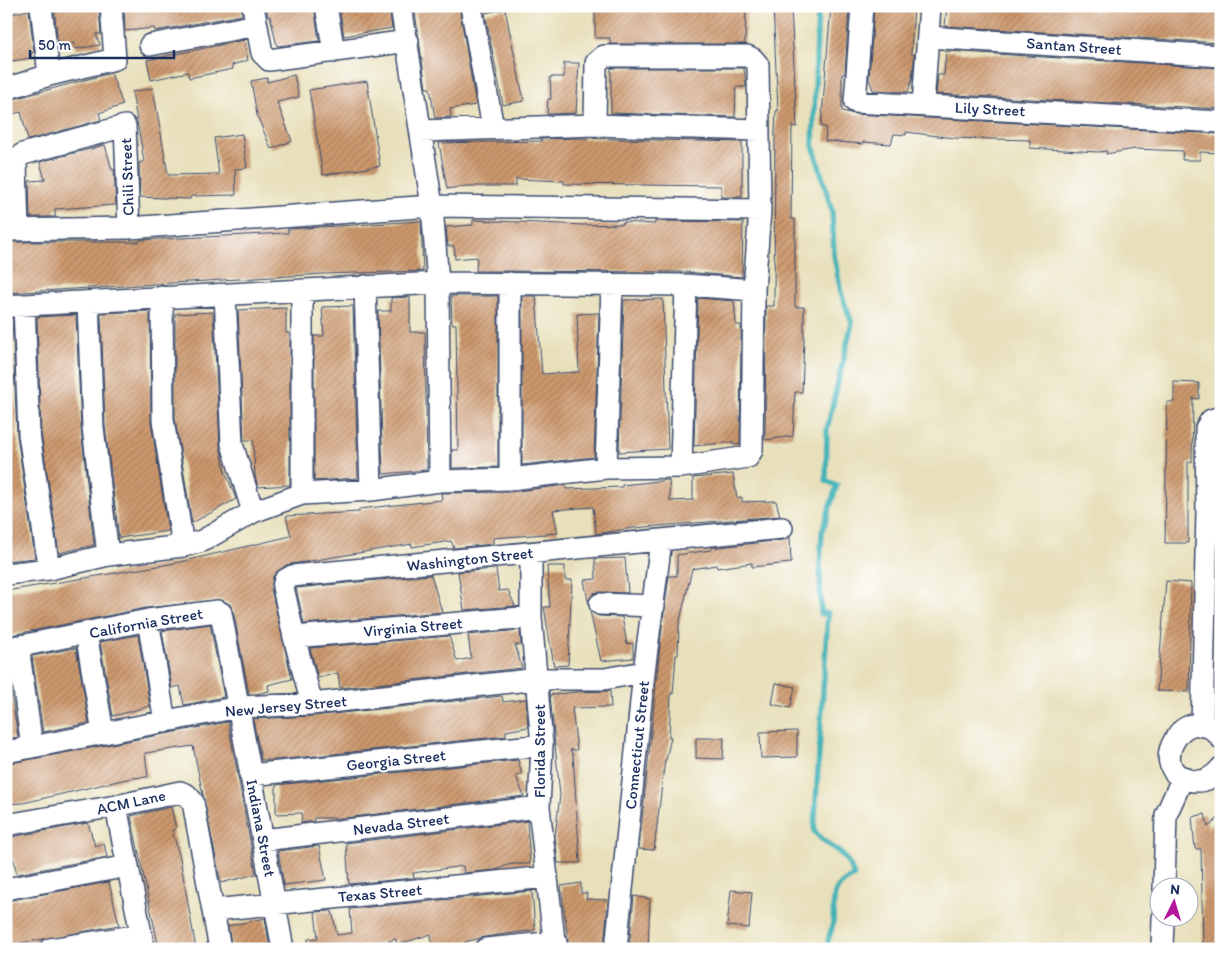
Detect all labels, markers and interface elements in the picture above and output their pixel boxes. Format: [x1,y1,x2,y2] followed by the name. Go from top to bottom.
[30,28,174,60] scale bar
[1026,33,1122,59] street label: Santan Street
[38,36,71,54] text: 50 m
[954,98,1026,120] street label: Lily Street
[116,138,138,216] street label: Chili Street
[406,543,534,575] street label: Washington Street
[88,604,204,642] street label: California Street
[363,613,463,641] street label: Virginia Street
[621,680,653,810] street label: Connecticut Street
[224,691,348,721] street label: New Jersey Street
[530,704,549,798] street label: Florida Street
[345,745,447,775] street label: Georgia Street
[242,778,280,878] street label: Indiana Street
[95,785,167,819] street label: ACM Lane
[352,809,450,839] street label: Nevada Street
[1150,878,1200,928] north arrow
[337,880,423,906] street label: Texas Street
[1170,881,1181,898] text: N

